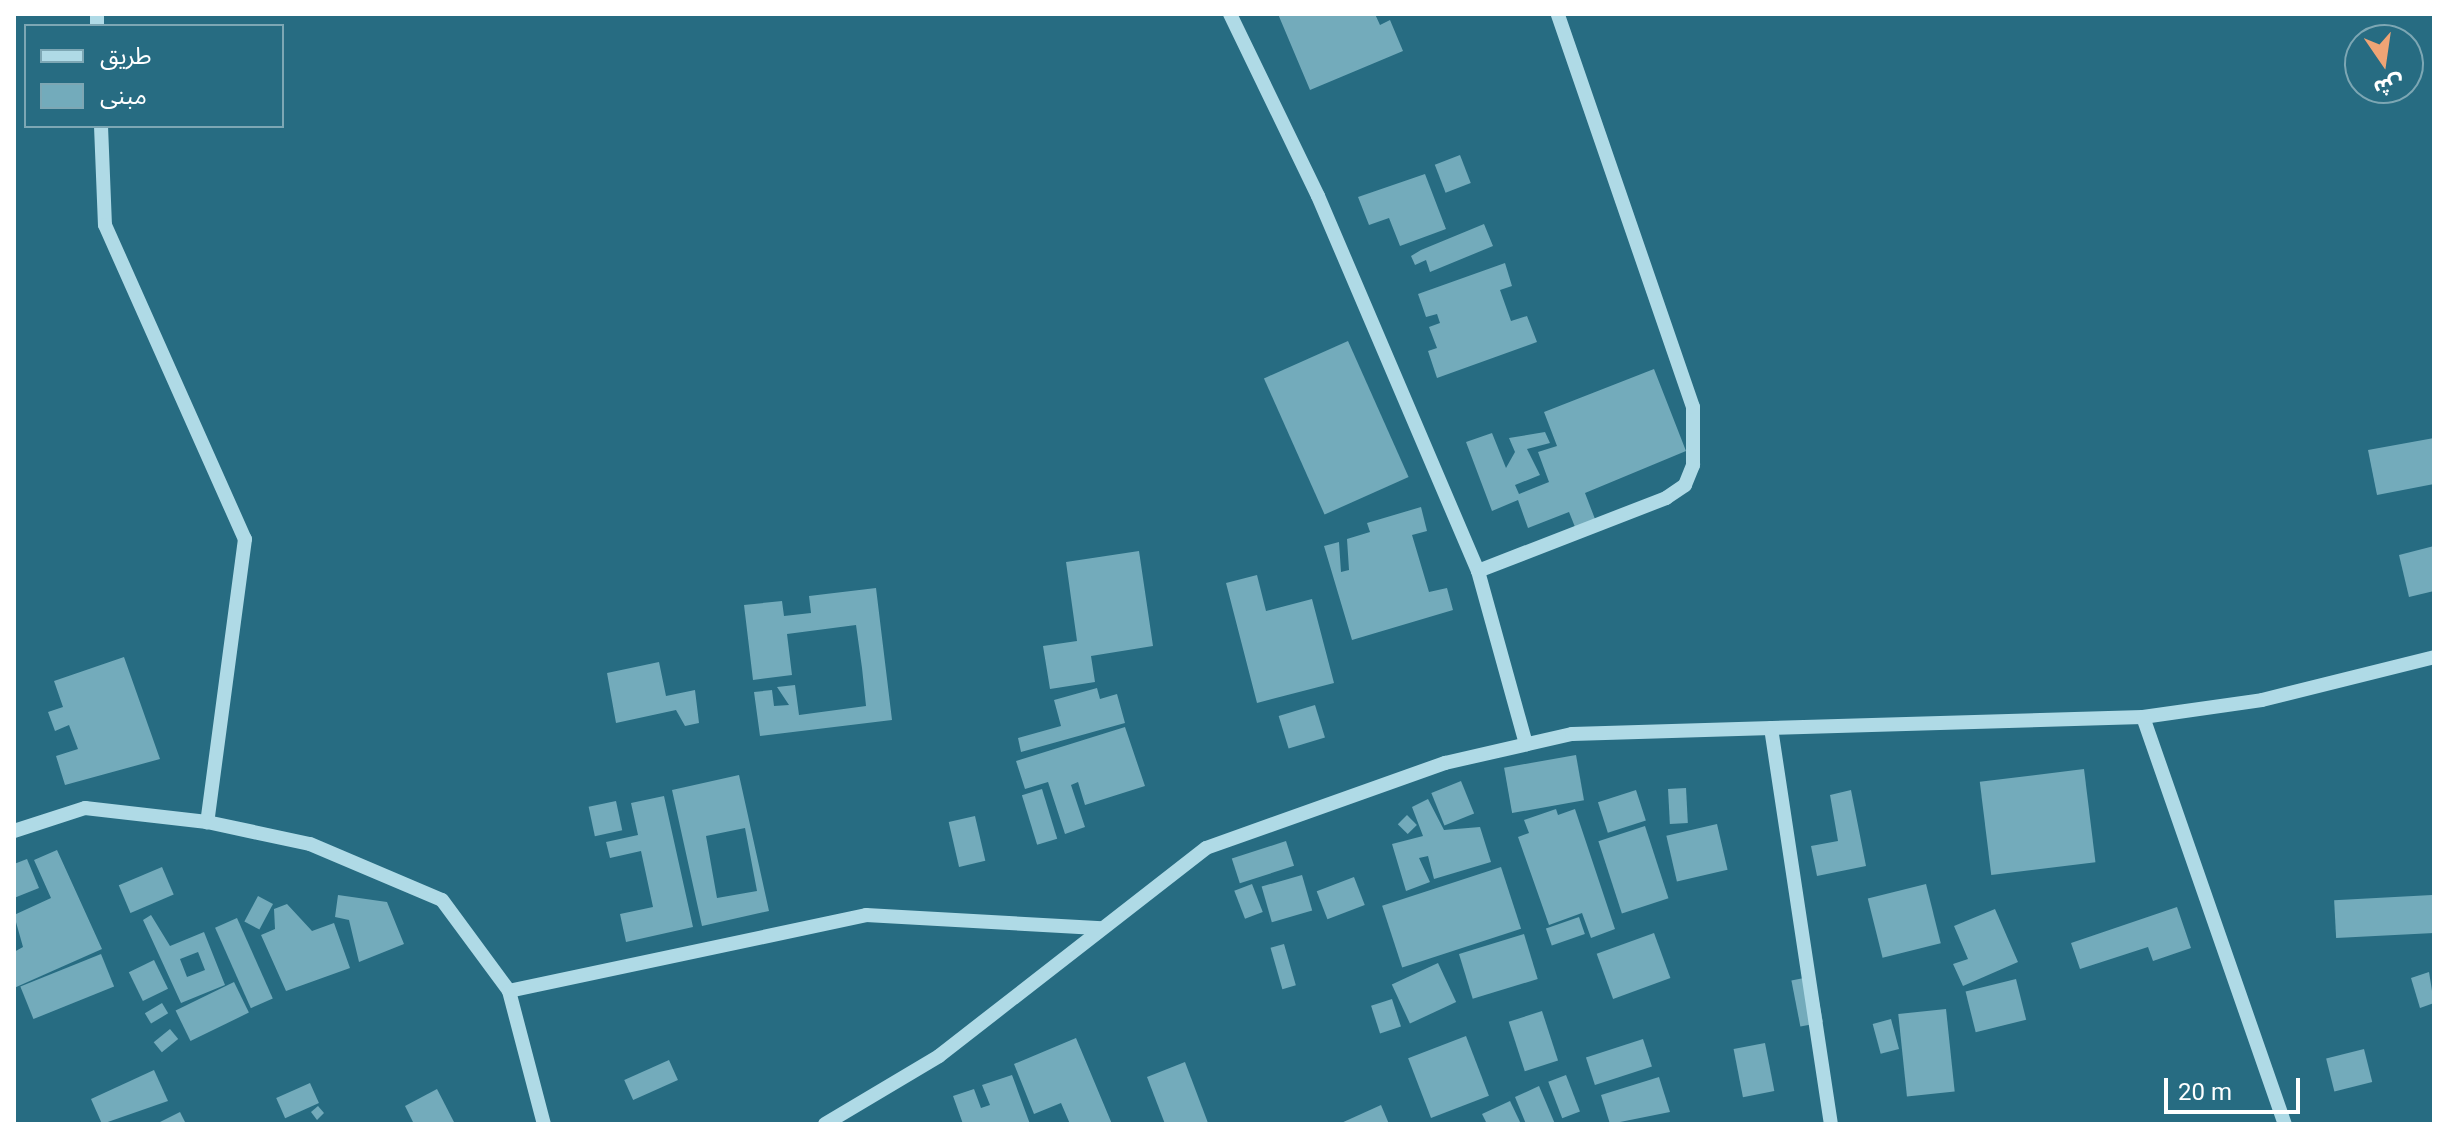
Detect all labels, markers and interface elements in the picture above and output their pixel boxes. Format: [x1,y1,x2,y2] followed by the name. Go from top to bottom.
[24,24,284,128] legend
[2344,24,2424,104] north arrow
[100,42,152,70] text: طريق
[2372,70,2407,101] text: ش
[100,82,147,110] text: مبنى
[2168,1062,2304,1112] scale bar
[2178,1078,2232,1106] text: 20 m

